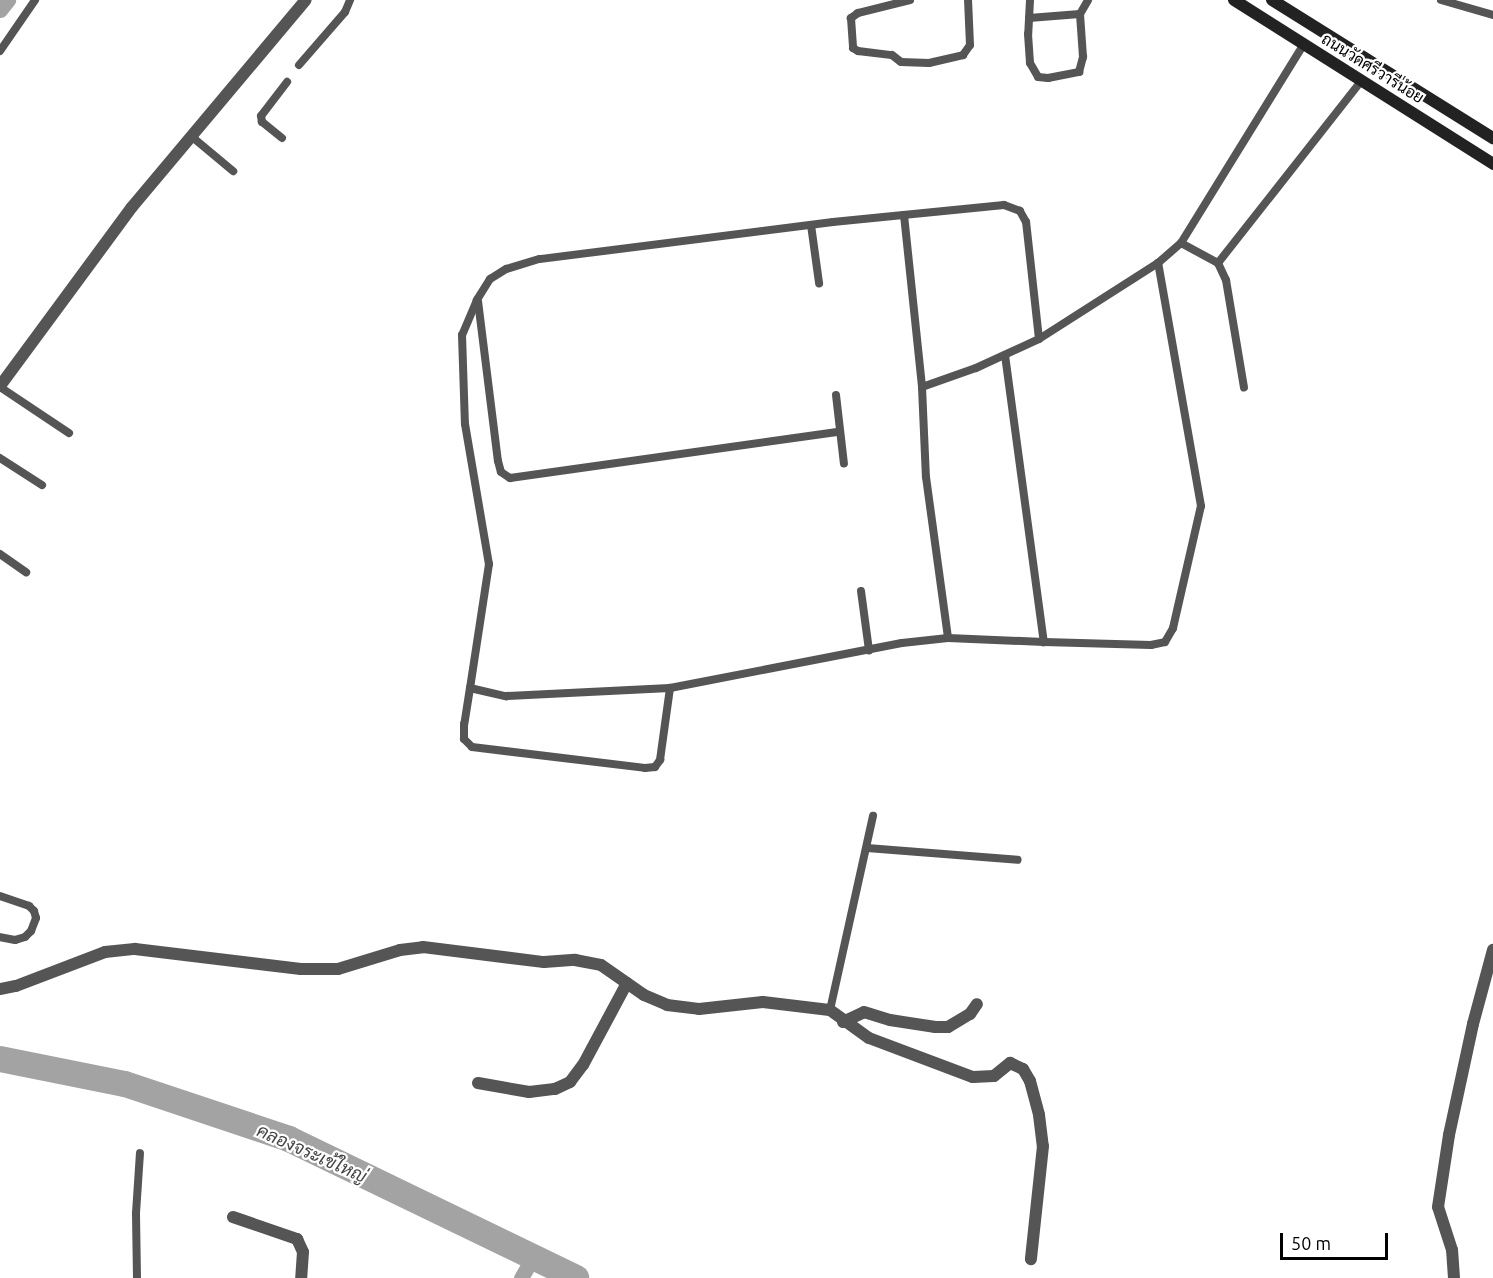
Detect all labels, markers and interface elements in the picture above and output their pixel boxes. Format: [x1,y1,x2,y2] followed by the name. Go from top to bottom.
[1318,29,1428,107] street label: ถนนวัดศรีวารีน้อย
[254,1119,370,1187] water label: คลองจระเข้ใหญ่
[1283,1221,1391,1259] scale bar
[1291,1233,1331,1253] text: 50 m

